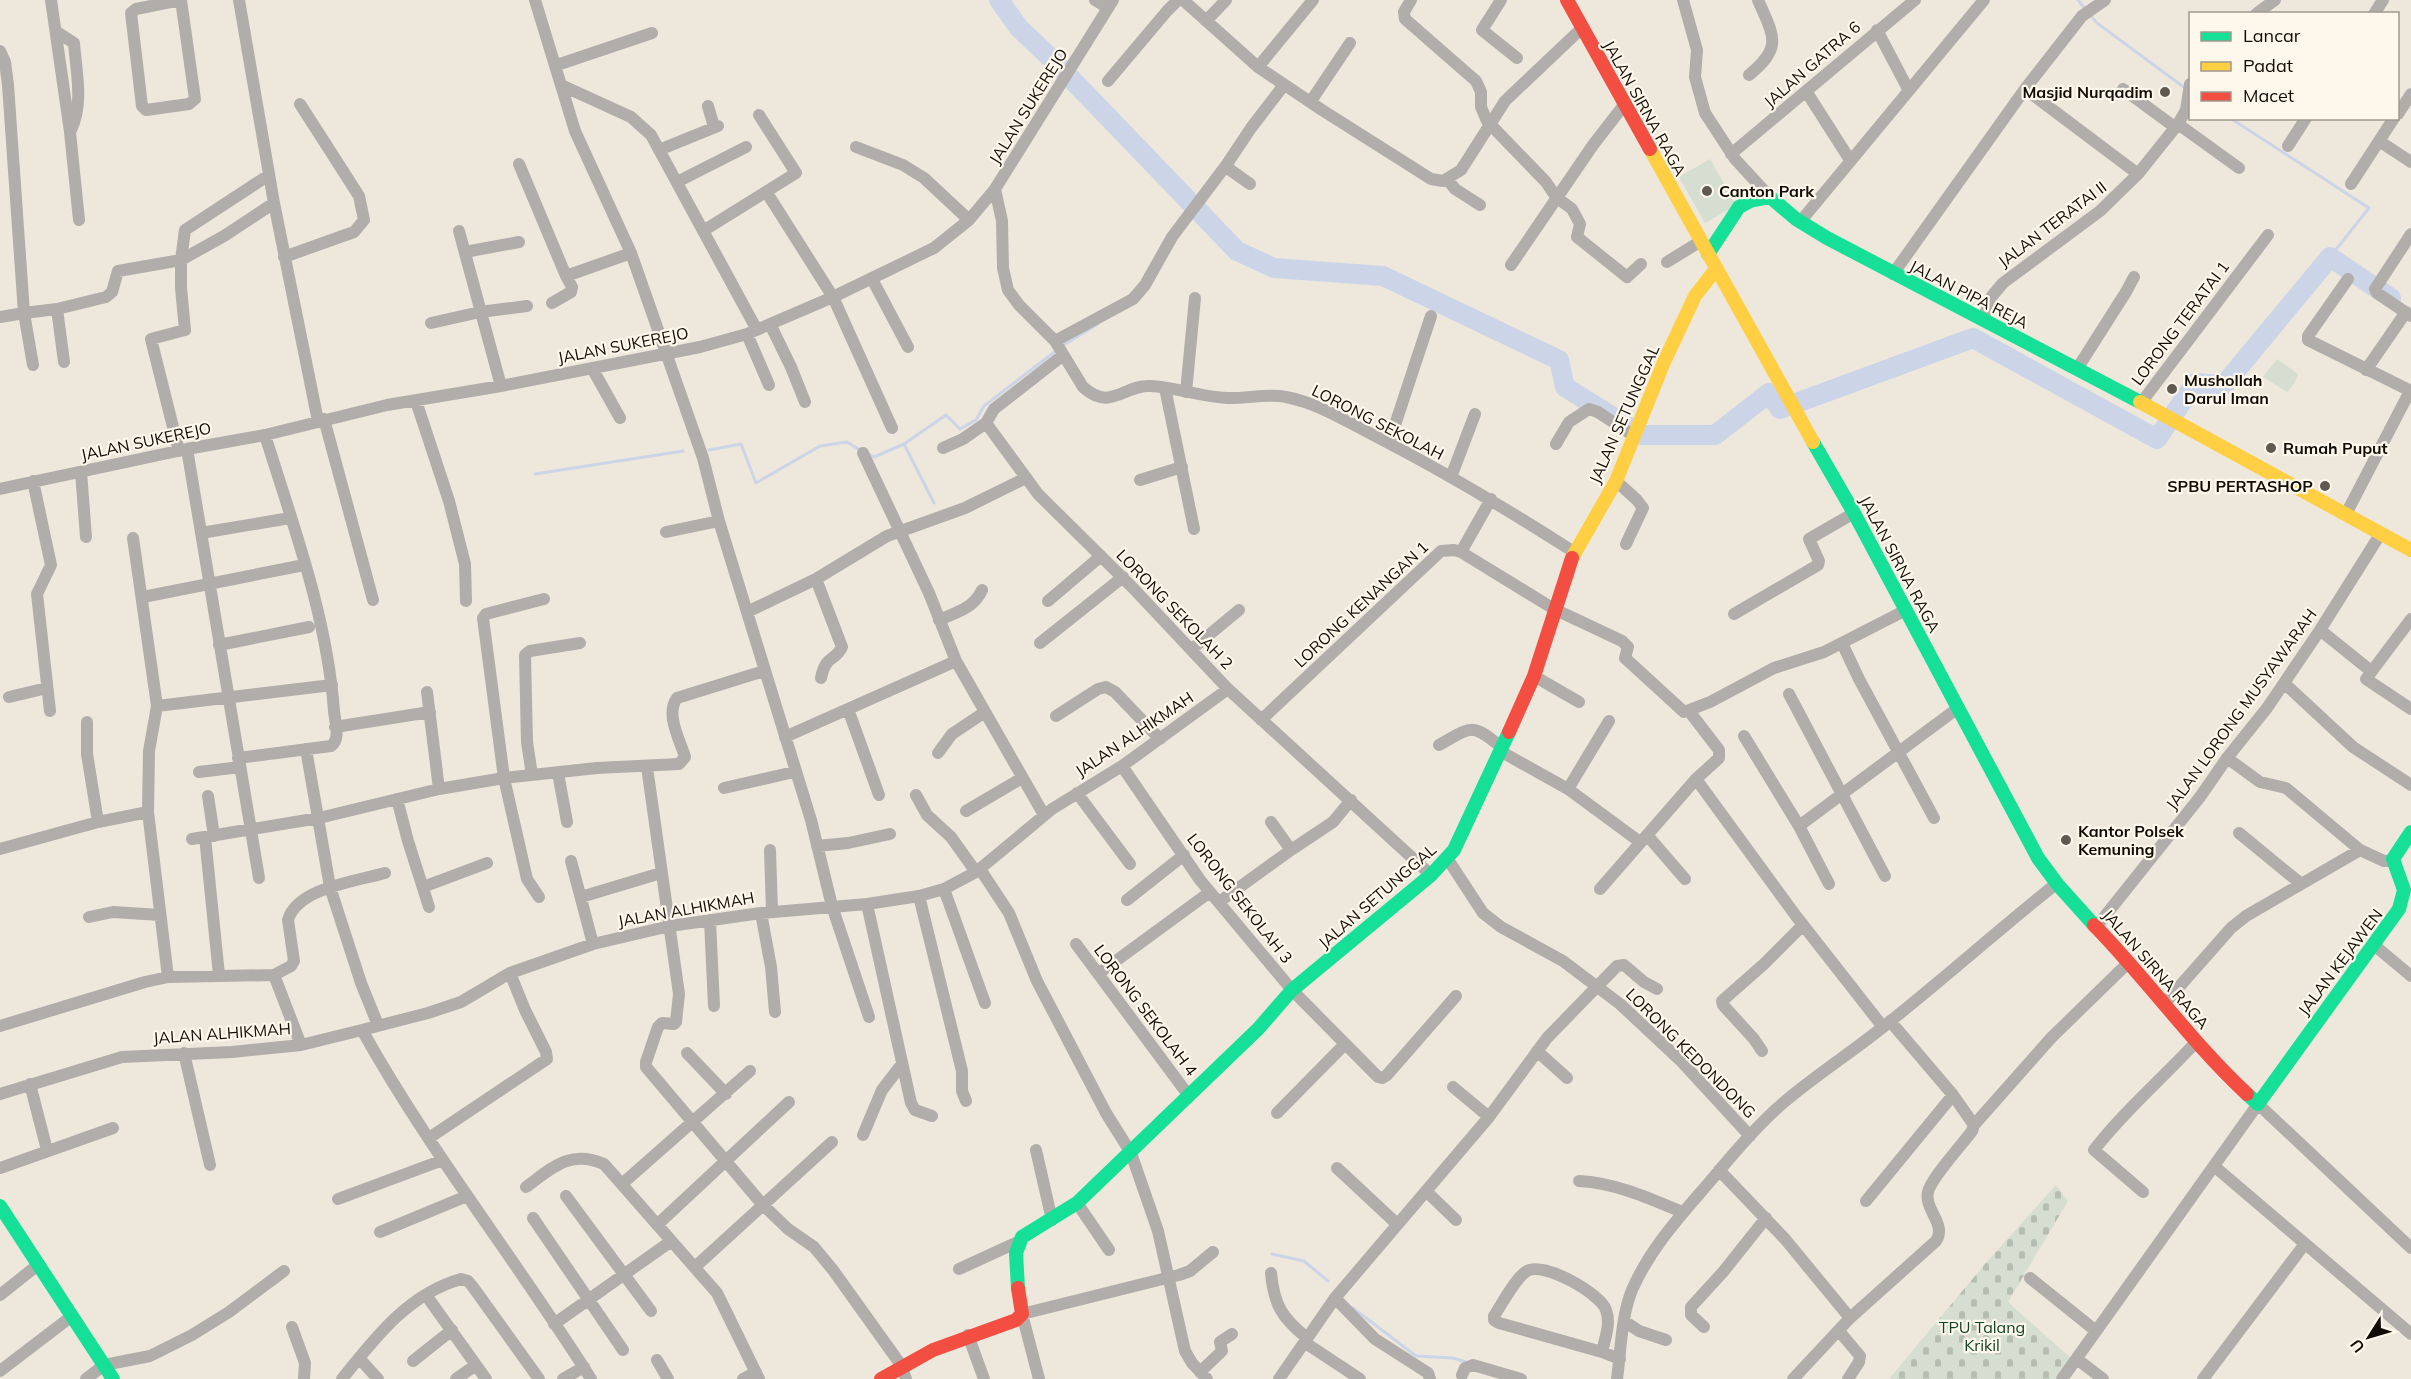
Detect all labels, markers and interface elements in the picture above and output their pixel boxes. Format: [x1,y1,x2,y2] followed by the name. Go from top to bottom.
[2189,12,2399,120] legend
[1760,17,1864,111] street label: JALAN GATRA 6
[2243,24,2301,47] text: Lancar
[1599,37,1691,180] street label: JALAN SIRNA RAGA
[984,44,1072,168] street label: JALAN SUKEREJO
[2243,54,2293,77] text: Padat
[2022,82,2153,102] place label: Masjid Nurqadim
[2243,84,2294,107] text: Macet
[2158,85,2172,99] marker: Masjid Nurqadim
[1994,177,2110,271] street label: JALAN TERATAI II
[1719,181,1815,201] place label: Canton Park
[1700,184,1714,198] marker: Canton Park
[1906,255,2032,333] street label: JALAN PIPA REJA
[2127,257,2233,389] street label: LORONG TERATAI 1
[556,323,690,367] street label: JALAN SUKEREJO
[1584,341,1664,486] street label: JALAN SETUNGGAL
[2184,370,2269,408] place label: Mushollah Darul Iman
[1309,380,1447,464] street label: LORONG SEKOLAH
[2165,382,2179,396] marker: Mushollah Darul Iman
[79,417,213,465] street label: JALAN SUKEREJO
[2283,438,2388,458] place label: Rumah Puput
[2264,441,2278,455] marker: Rumah Puput
[2167,476,2313,496] place label: SPBU PERTASHOP
[2318,479,2332,493] marker: SPBU PERTASHOP
[1855,492,1945,636] street label: JALAN SIRNA RAGA
[1290,537,1432,671] street label: LORONG KENANGAN 1
[1112,545,1238,673] street label: LORONG SEKOLAH 2
[2161,605,2321,813] street label: JALAN LORONG MUSYAWARAH
[1071,687,1197,781] street label: JALAN ALHIKMAH
[2078,821,2185,859] place label: Kantor Polsek Kemuning
[1183,829,1297,967] street label: LORONG SEKOLAH 3
[2059,833,2073,847] marker: Kantor Polsek Kemuning
[1314,839,1440,953] street label: JALAN SETUNGGAL
[616,887,756,931] street label: JALAN ALHIKMAH
[2098,905,2214,1033] street label: JALAN SIRNA RAGA
[2293,905,2387,1019] street label: JALAN KEJAWEN
[1090,940,1202,1080] street label: LORONG SEKOLAH 4
[1622,984,1760,1122] street label: LORONG KEDONDONG
[152,1018,292,1048] street label: JALAN ALHIKMAH
[2339,1307,2399,1367] north arrow
[1939,1317,2025,1355] park label: TPU Talang Krikil
[2345,1335,2369,1357] text: U

